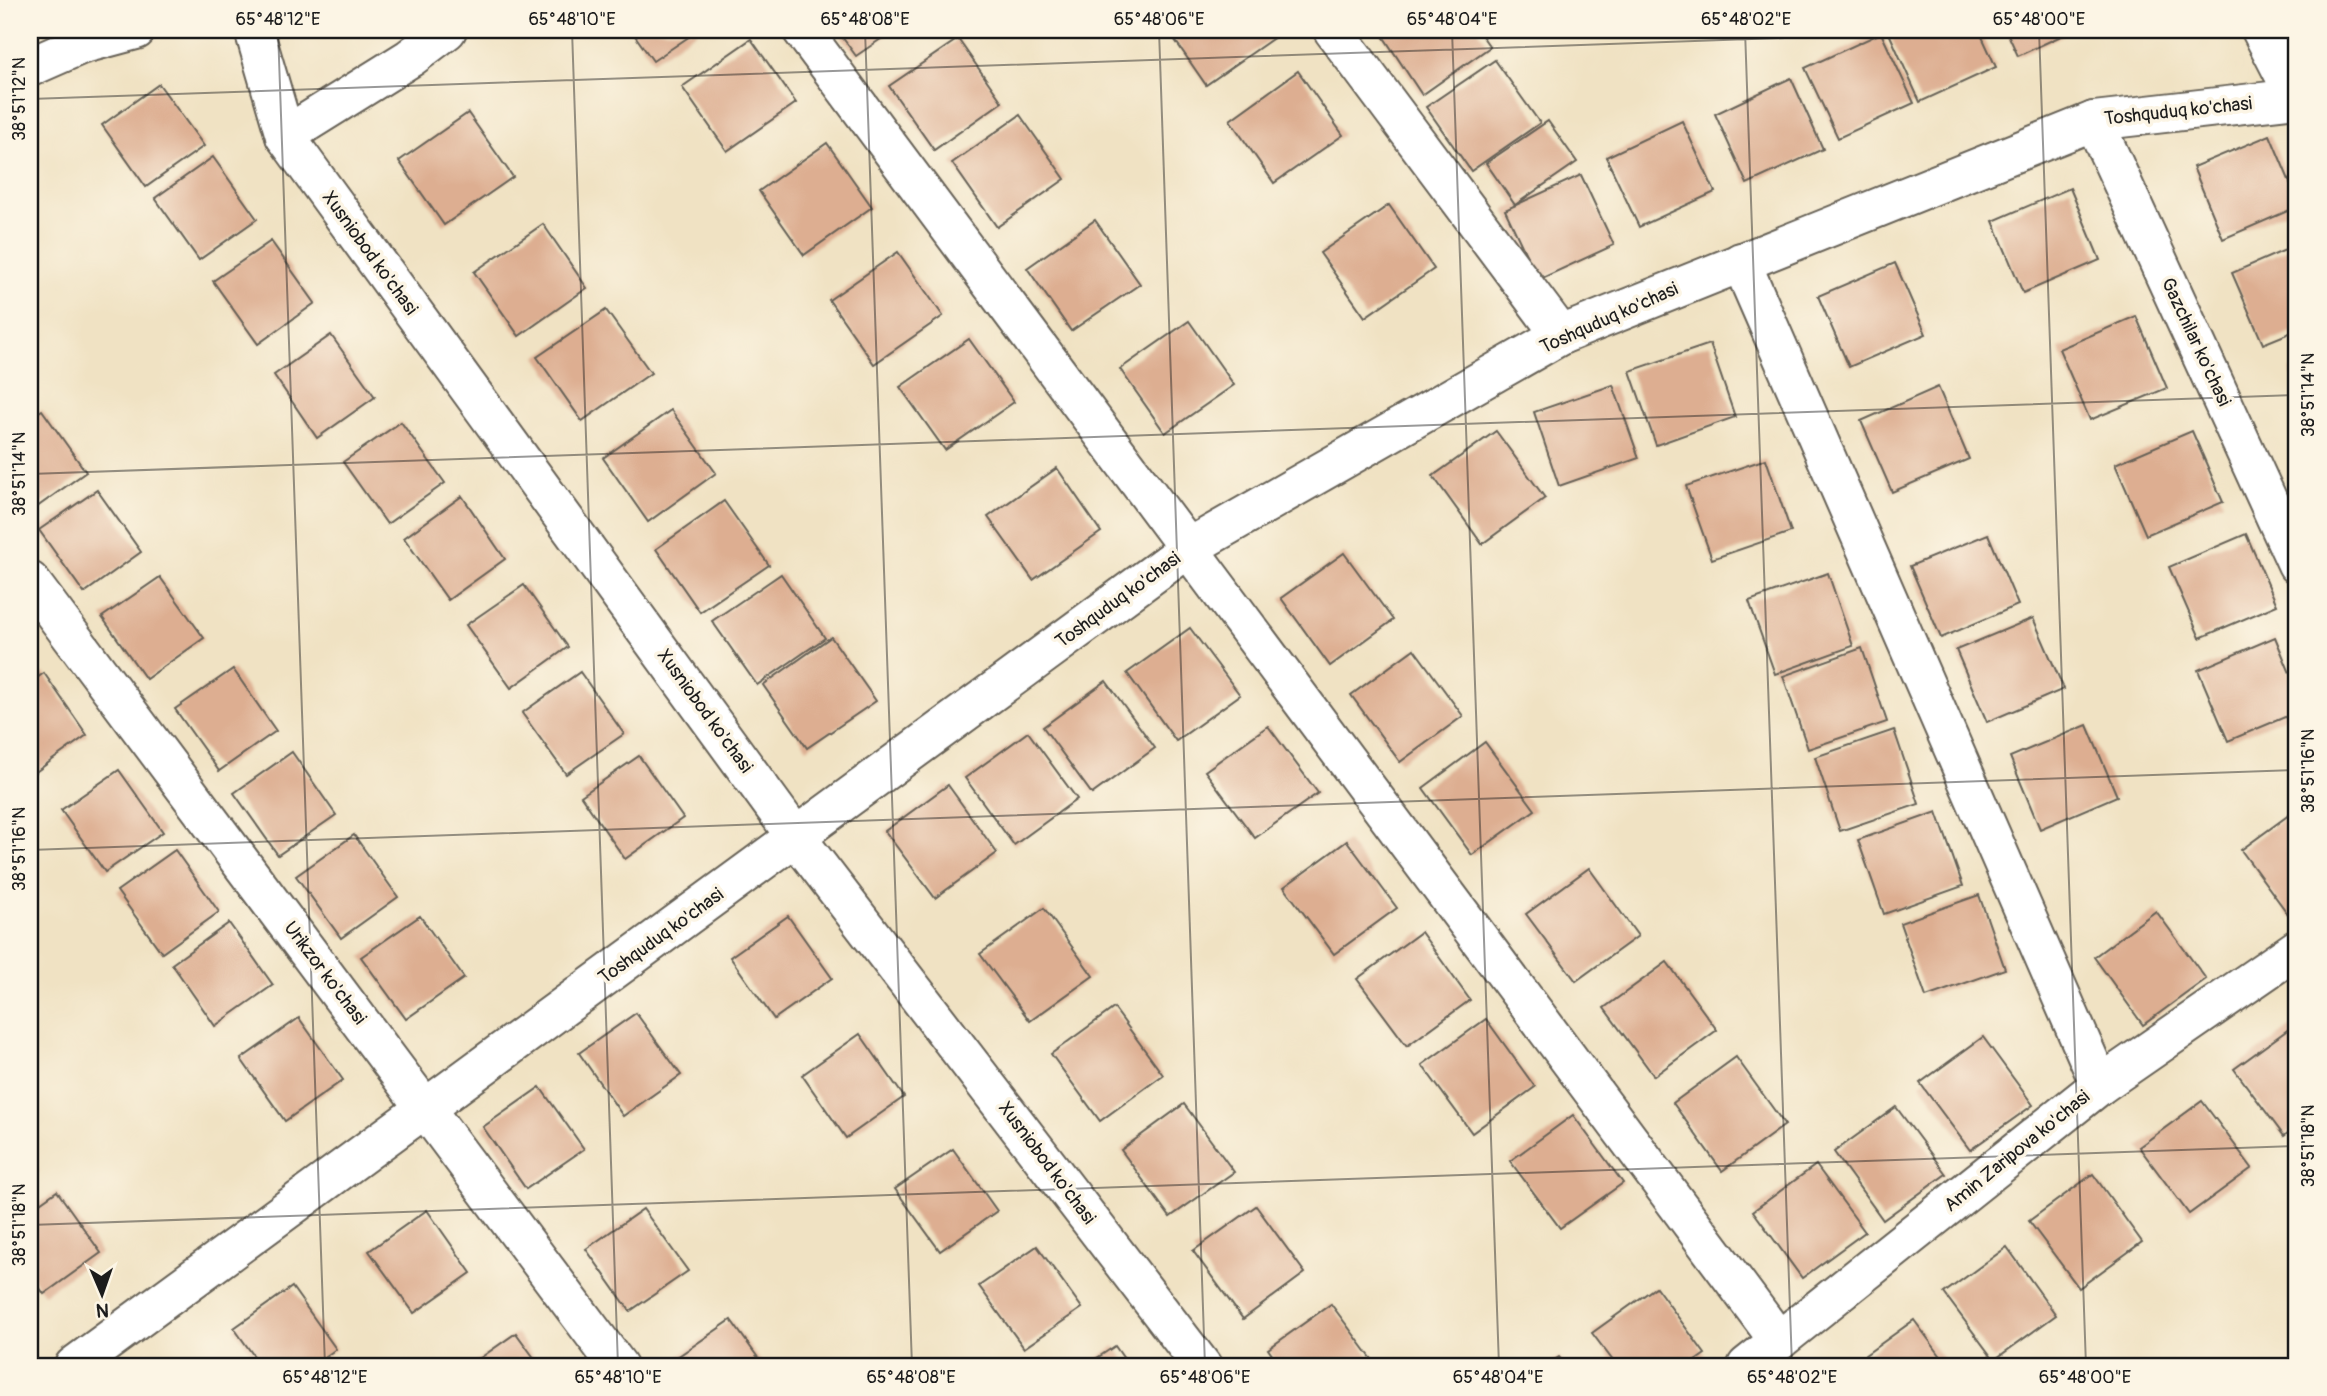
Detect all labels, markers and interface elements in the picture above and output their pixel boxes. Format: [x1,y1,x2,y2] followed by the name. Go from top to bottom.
[236,8,320,31] text: 65°48'12"E
[528,8,616,31] text: 65°48'10"E
[820,8,910,31] text: 65°48'08"E
[1114,8,1204,31] text: 65°48'06"E
[1407,8,1497,31] text: 65°48'04"E
[1701,8,1791,31] text: 65°48'02"E
[1993,8,2085,31] text: 65°48'00"E
[8,57,31,141] text: 38°51'12"N
[2103,91,2253,131] street label: Toshquduq ko'chasi
[317,186,423,320] street label: Xusniobod ko'chasi
[2156,274,2236,410] street label: Gazchilar ko'chasi
[1536,277,1682,359] street label: Toshquduq ko'chasi
[2297,353,2320,437] text: 38°51'14"N
[8,432,31,516] text: 38°51'14"N
[1051,547,1185,653] street label: Toshquduq ko'chasi
[652,644,758,778] street label: Xusniobod ko'chasi
[2297,729,2320,813] text: 38°51'16"N
[8,807,31,891] text: 38°51'16"N
[594,883,728,989] street label: Toshquduq ko'chasi
[278,917,372,1029] street label: Urikzor ko'chasi
[1939,1085,2095,1217] street label: Amin Zaripova ko'chasi
[993,1097,1101,1229] street label: Xusniobod ko'chasi
[2297,1105,2320,1187] text: 38°51'18"N
[8,1184,31,1266] text: 38°51'18"N
[66,1260,136,1330] north arrow
[96,1298,109,1322] text: N
[283,1366,367,1389] text: 65°48'12"E
[574,1366,662,1389] text: 65°48'10"E
[866,1366,956,1389] text: 65°48'08"E
[1160,1366,1250,1389] text: 65°48'06"E
[1453,1366,1543,1389] text: 65°48'04"E
[1747,1366,1837,1389] text: 65°48'02"E
[2039,1366,2131,1389] text: 65°48'00"E

